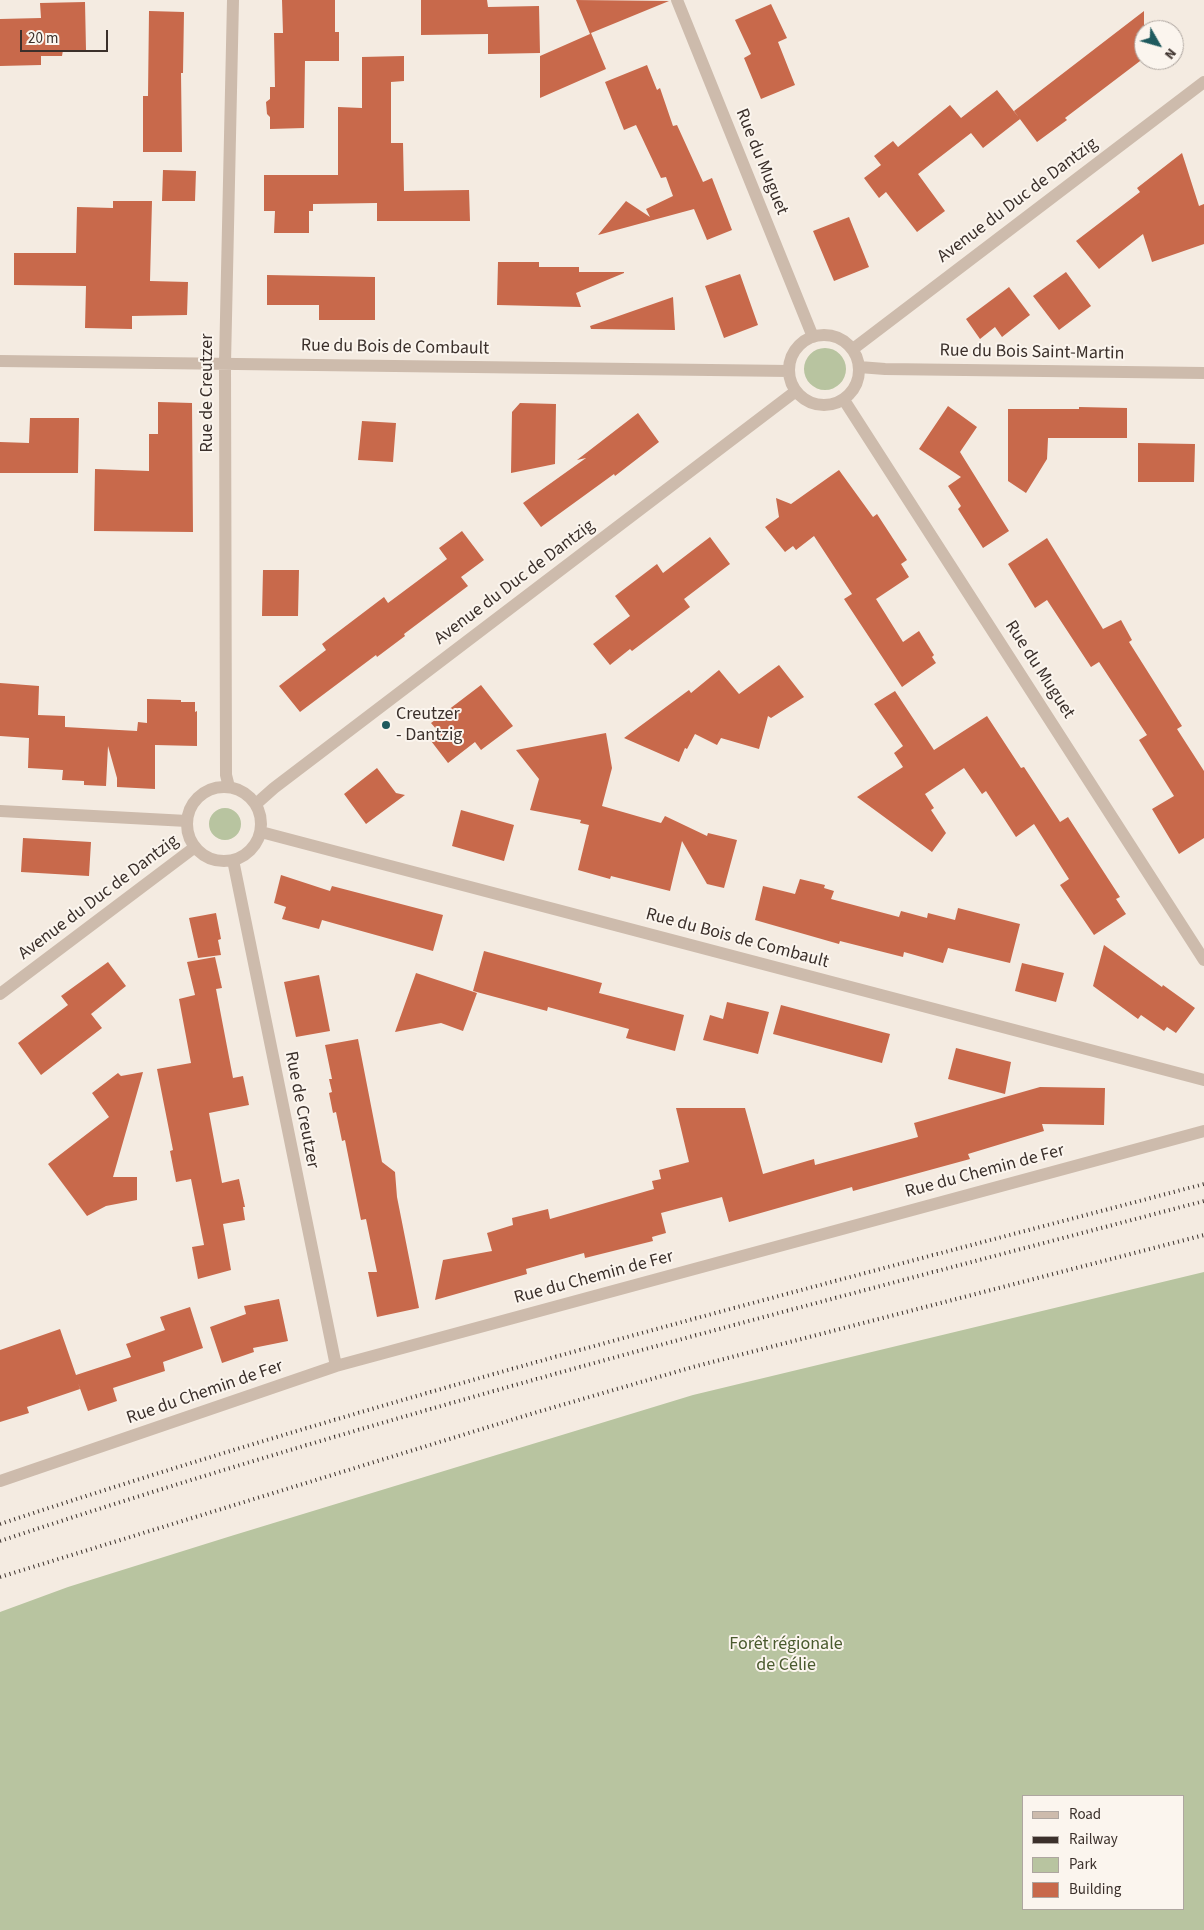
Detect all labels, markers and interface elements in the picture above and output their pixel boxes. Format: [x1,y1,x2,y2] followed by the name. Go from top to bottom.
[22,20,110,52] scale bar
[1134,20,1184,70] north arrow
[28,28,58,49] text: 20 m
[1159,44,1181,63] text: N
[730,106,792,218] street label: Rue du Muguet
[934,134,1102,268] street label: Avenue du Duc de Dantzig
[197,334,219,452] street label: Rue de Creutzer
[301,336,489,360] street label: Rue du Bois de Combault
[939,341,1125,365] street label: Rue du Bois Saint-Martin
[431,516,599,650] street label: Avenue du Duc de Dantzig
[999,617,1079,723] street label: Rue du Muguet
[396,704,462,746] place label: Creutzer - Dantzig
[380,719,392,731] marker: Creutzer - Dantzig
[15,831,183,965] street label: Avenue du Duc de Dantzig
[643,904,831,974] street label: Rue du Bois de Combault
[279,1050,323,1170] street label: Rue de Creutzer
[903,1140,1067,1204] street label: Rue du Chemin de Fer
[512,1246,676,1310] street label: Rue du Chemin de Fer
[124,1356,286,1430] street label: Rue du Chemin de Fer
[729,1634,843,1676] park label: Forêt régionale de Célie
[1022,1795,1184,1910] legend
[1069,1804,1101,1825] text: Road
[1069,1829,1118,1850] text: Railway
[1069,1854,1097,1875] text: Park
[1069,1879,1121,1900] text: Building

